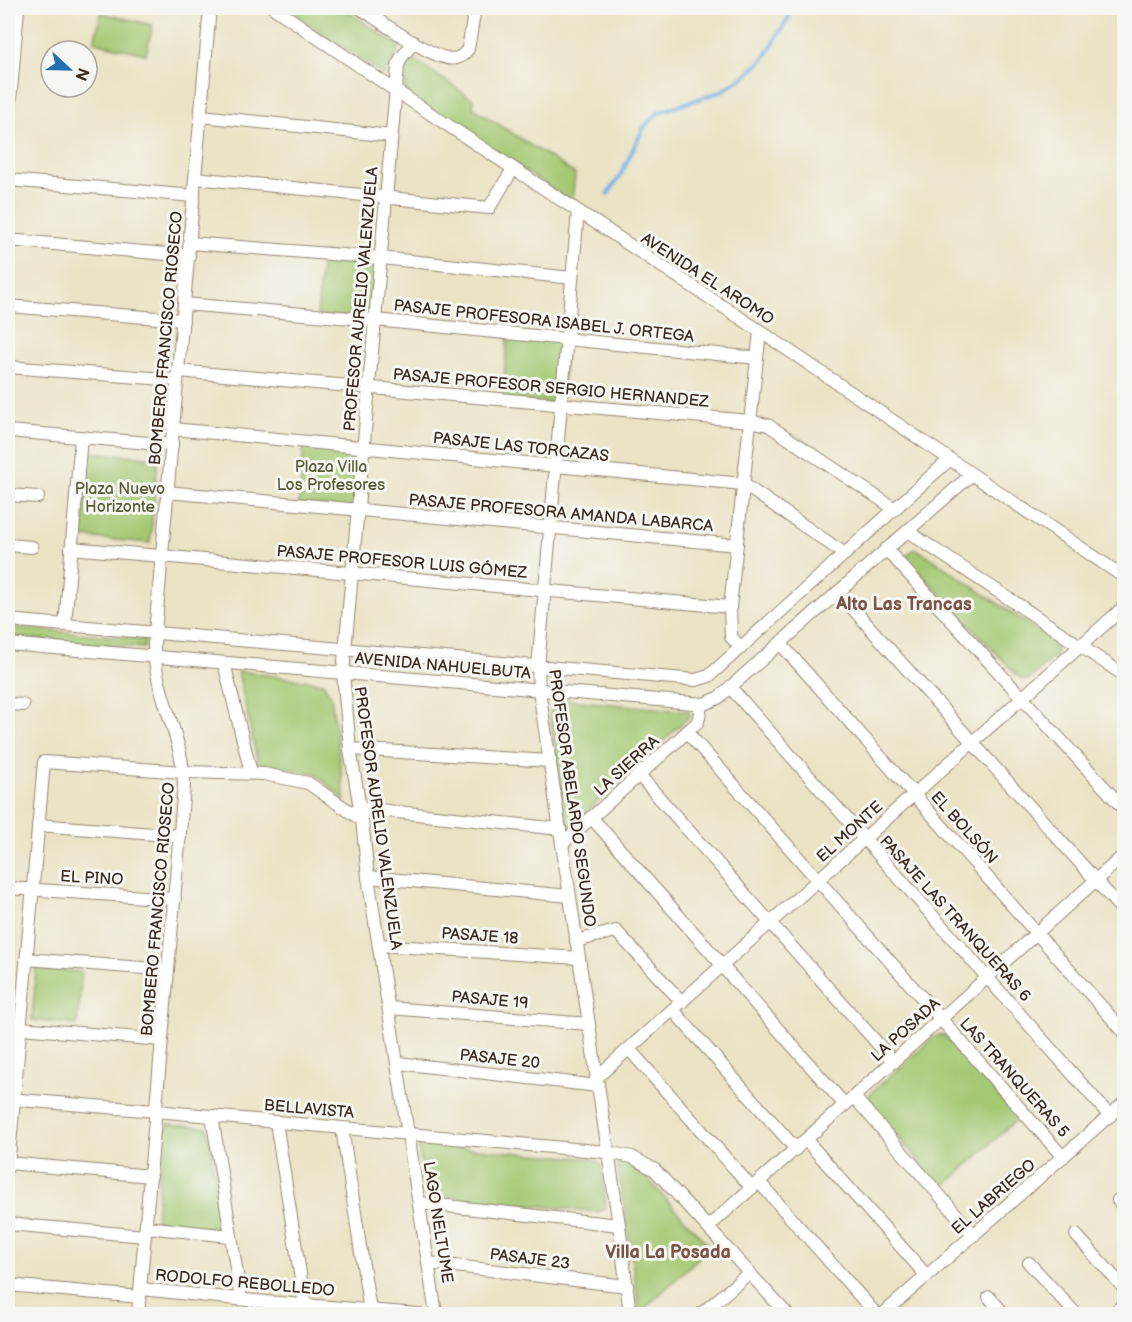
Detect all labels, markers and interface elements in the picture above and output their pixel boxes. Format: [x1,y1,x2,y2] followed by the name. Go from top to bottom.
[39,39,99,99] north arrow
[70,65,93,83] text: N
[340,166,383,432] street label: PROFESOR AURELIO VALENZUELA
[146,210,187,466] street label: BOMBERO FRANCISCO RIOSECO
[637,229,777,329] street label: AVENIDA EL AROMO
[393,296,695,347] street label: PASAJE PROFESORA ISABEL J. ORTEGA
[392,365,710,412] street label: PASAJE PROFESOR SERGIO HERNANDEZ
[432,429,610,466] street label: PASAJE LAS TORCAZAS
[277,458,385,495] park label: Plaza Villa Los Profesores
[75,480,165,517] park label: Plaza Nuevo Horizonte
[408,491,714,536] street label: PASAJE PROFESORA AMANDA LABARCA
[276,540,528,583] street label: PASAJE PROFESOR LUIS GÓMEZ
[835,594,972,615] district label: Alto Las Trancas
[354,649,532,684] street label: AVENIDA NAHUELBUTA
[544,668,599,928] street label: PROFESOR ABELARDO SEGUNDO
[350,685,405,951] street label: PROFESOR AURELIO VALENZUELA
[591,732,664,800] street label: LA SIERRA
[138,781,179,1037] street label: BOMBERO FRANCISCO RIOSECO
[927,787,1003,868] street label: EL BOLSÓN
[813,798,887,867] street label: EL MONTE
[875,832,1035,1006] street label: PASAJE LAS TRANQUERAS 6
[60,867,124,890] street label: EL PINO
[441,924,519,949] street label: PASAJE 18
[451,988,529,1013] street label: PASAJE 19
[868,994,944,1066] street label: LA POSADA
[955,1014,1073,1142] street label: LAS TRANQUERAS 5
[459,1046,541,1073] street label: PASAJE 20
[263,1096,355,1123] street label: BELLAVISTA
[948,1156,1040,1239] street label: EL LABRIEGO
[419,1160,457,1285] street label: LAGO NELTUME
[605,1242,731,1263] district label: Villa La Posada
[489,1245,571,1274] street label: PASAJE 23
[154,1266,335,1301] street label: RODOLFO REBOLLEDO

